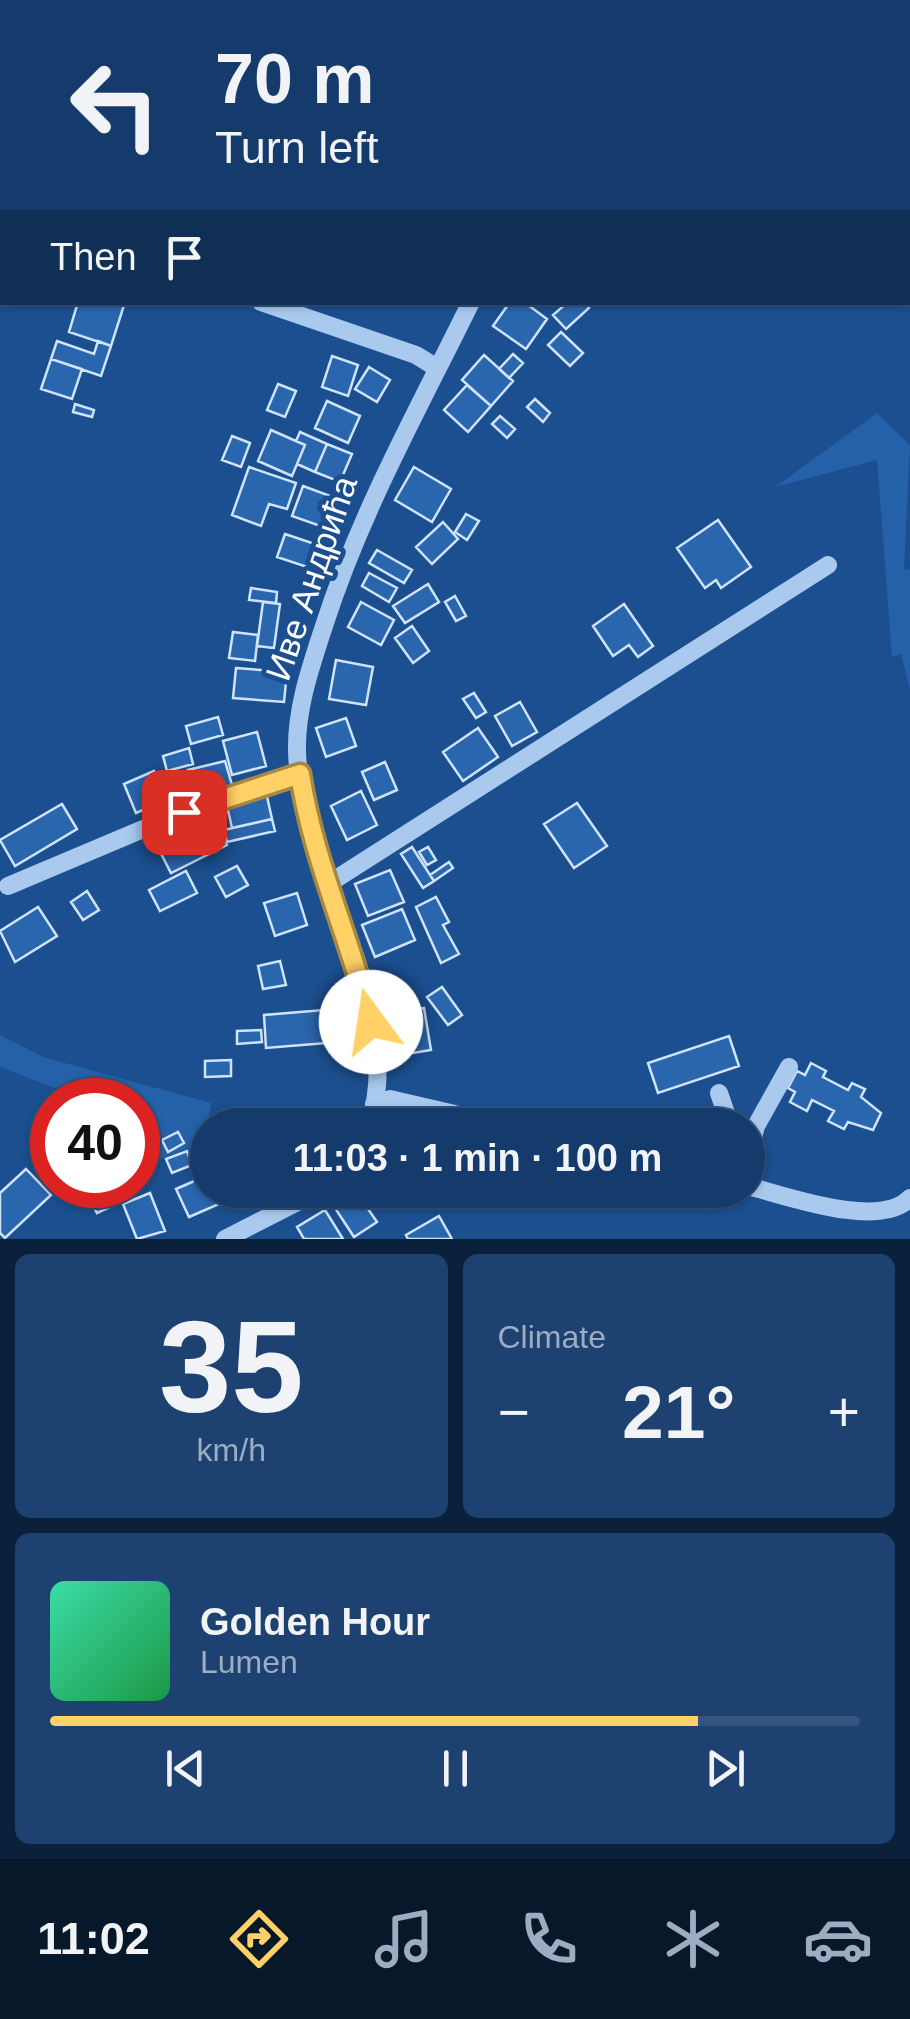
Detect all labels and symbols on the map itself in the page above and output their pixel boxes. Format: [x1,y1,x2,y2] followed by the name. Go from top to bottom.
[258,470,364,685] street label: Иве Андрића
[142,770,227,855] pin
[319,970,423,1074] position arrow
[30,1078,160,1208] speed limit sign: 40

